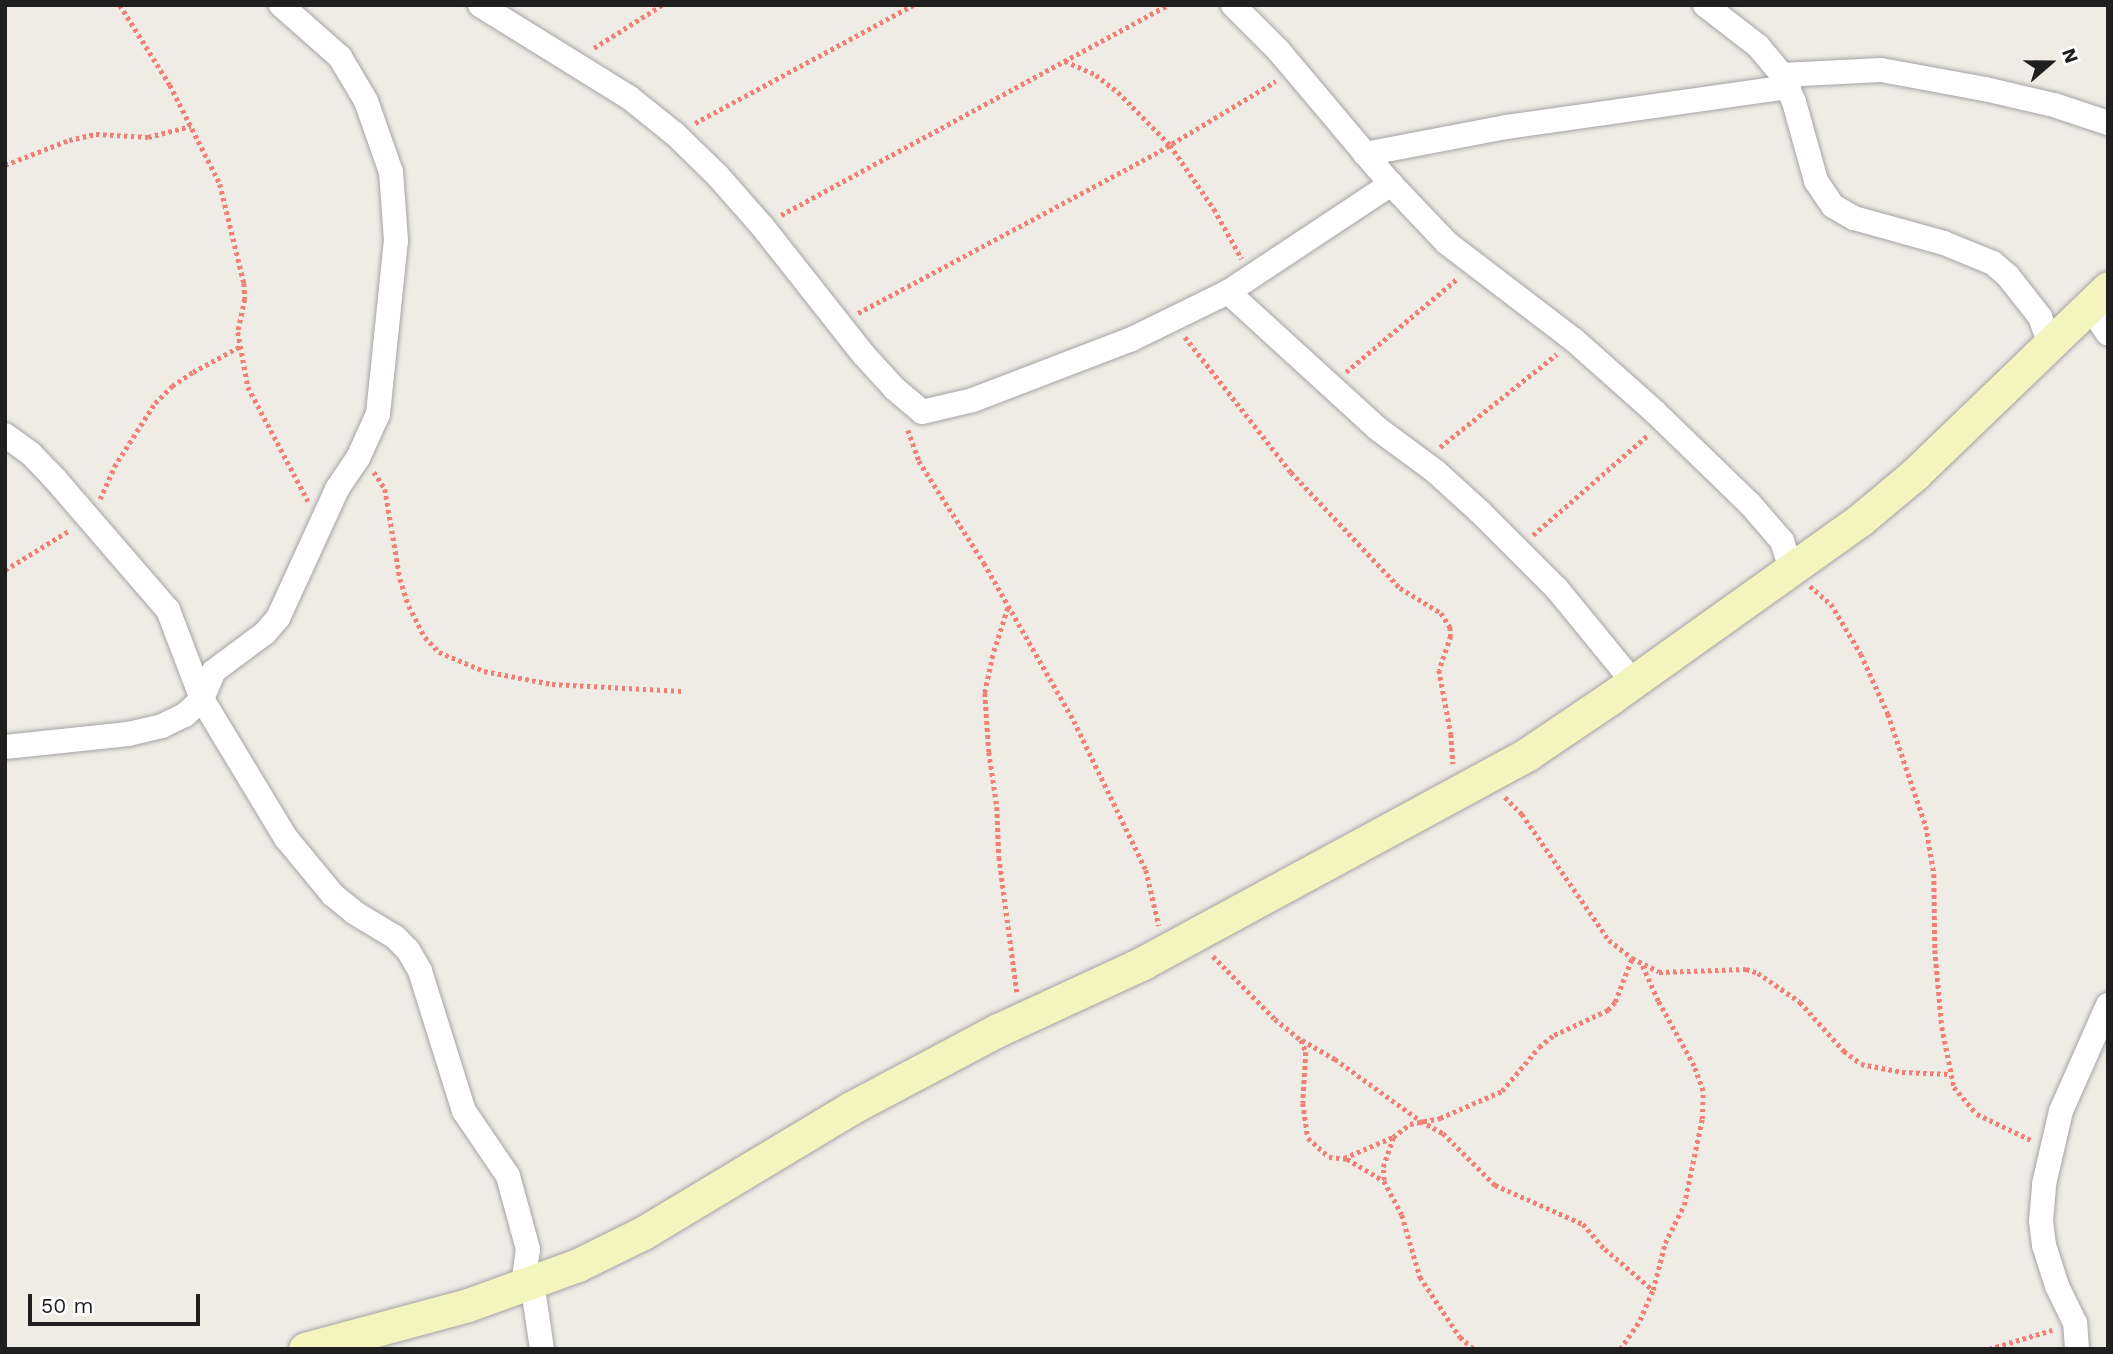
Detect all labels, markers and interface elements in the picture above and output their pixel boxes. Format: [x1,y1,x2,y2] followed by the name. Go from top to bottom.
[2015,28,2085,98] north arrow
[2057,45,2083,66] text: N
[32,1280,203,1324] scale bar
[41,1293,93,1318] text: 50 m

